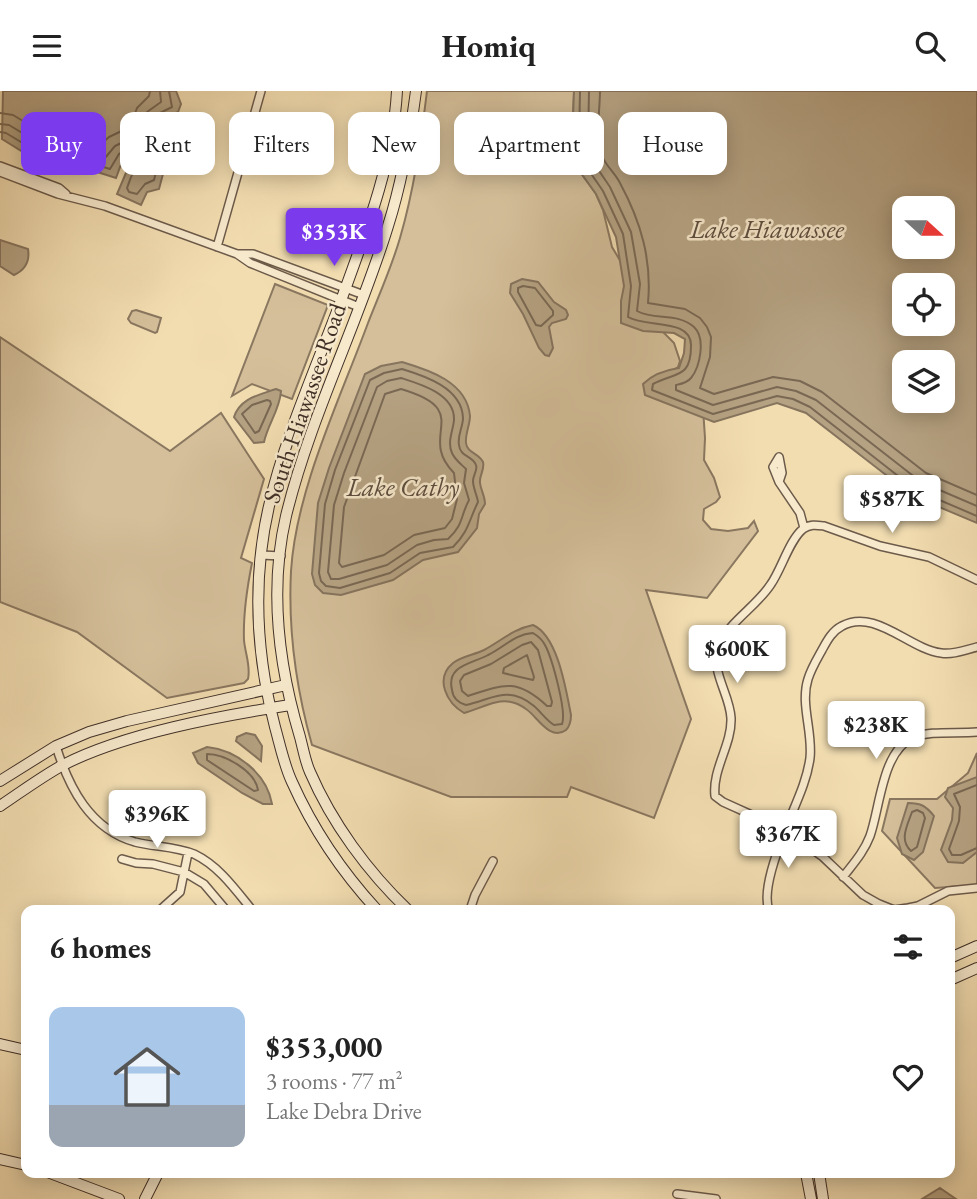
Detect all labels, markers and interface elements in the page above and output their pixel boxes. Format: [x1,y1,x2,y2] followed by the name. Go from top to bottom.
[441,25,536,67] text: Homiq
[28,27,66,65] icon: menu
[911,27,949,65] icon: search
[21,112,106,175] chip: Buy
[120,112,215,175] chip: Rent
[229,112,334,175] chip: Filters
[348,112,440,175] chip: New
[454,112,604,175] chip: Apartment
[618,112,727,175] chip: House
[892,196,956,259] north arrow
[892,196,955,413] map controls
[285,209,383,268] pin: $353K
[689,212,845,246] water label: Lake Hiawassee
[302,216,366,246] text: $353K
[892,273,955,336] button: locate
[255,298,353,507] street label: South Hiawassee Road
[892,350,955,413] button: layers
[346,470,460,504] water label: Lake Cathy
[843,475,941,535] pin: $587K
[860,483,924,513] text: $587K
[688,625,786,685] pin: $600K
[705,633,769,663] text: $600K
[827,701,925,761] pin: $238K
[844,709,908,739] text: $238K
[108,791,206,850] pin: $396K
[125,798,189,828] text: $396K
[739,811,837,870] pin: $367K
[756,818,820,848] text: $367K
[49,928,151,967] text: 6 homes
[889,928,927,966] icon: filters
[266,1027,382,1066] text: $353,000
[105,1035,189,1119] icon: home
[889,1058,927,1096] icon: heart
[266,1066,403,1096] text: 3 rooms · 77 m²
[266,1096,422,1126] text: Lake Debra Drive

